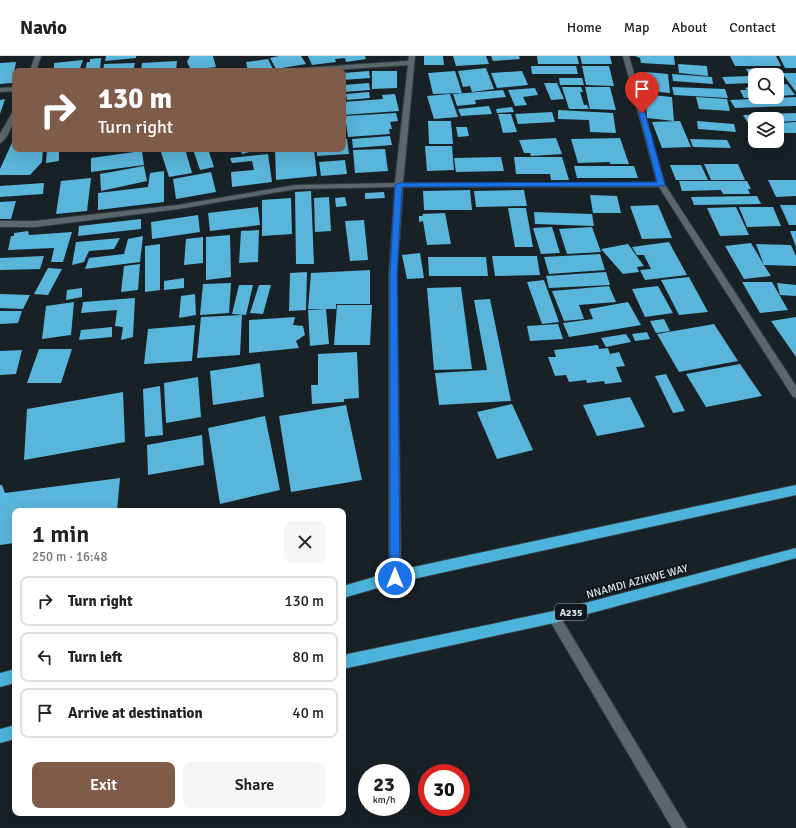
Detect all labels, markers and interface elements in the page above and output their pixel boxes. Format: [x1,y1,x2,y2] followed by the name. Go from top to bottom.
[20,16,67,40] text: Navio
[567,19,602,36] text: Home
[624,19,649,36] text: Map
[671,19,707,36] text: About
[729,19,776,36] text: Contact
[748,68,784,148] map controls
[748,68,784,104] button: search
[625,72,659,113] pin
[631,78,653,100] icon: arrive
[98,82,172,116] text: 130 m
[32,84,84,136] icon: right
[748,112,784,148] button: layers
[98,116,173,138] text: Turn right
[32,519,89,549] text: 1 min
[284,521,326,563] button: close
[32,549,108,565] text: 250 m · 16:48
[374,557,416,599] position arrow
[585,562,690,601] street label: NNAMDI AZIKWE WAY
[34,590,56,612] icon: right
[68,592,133,610] text: Turn right
[284,592,324,610] text: 130 m
[555,604,587,620] road number: A235
[34,646,56,668] icon: left
[68,648,122,666] text: Turn left
[293,648,324,666] text: 80 m
[34,702,56,724] icon: arrive
[68,704,203,722] text: Arrive at destination
[293,704,324,722] text: 40 m
[32,762,175,808] button: Exit
[183,762,326,808] button: Share
[418,764,470,816] speed limit sign: 30
[373,772,395,797] text: 23
[373,794,395,806] text: km/h

